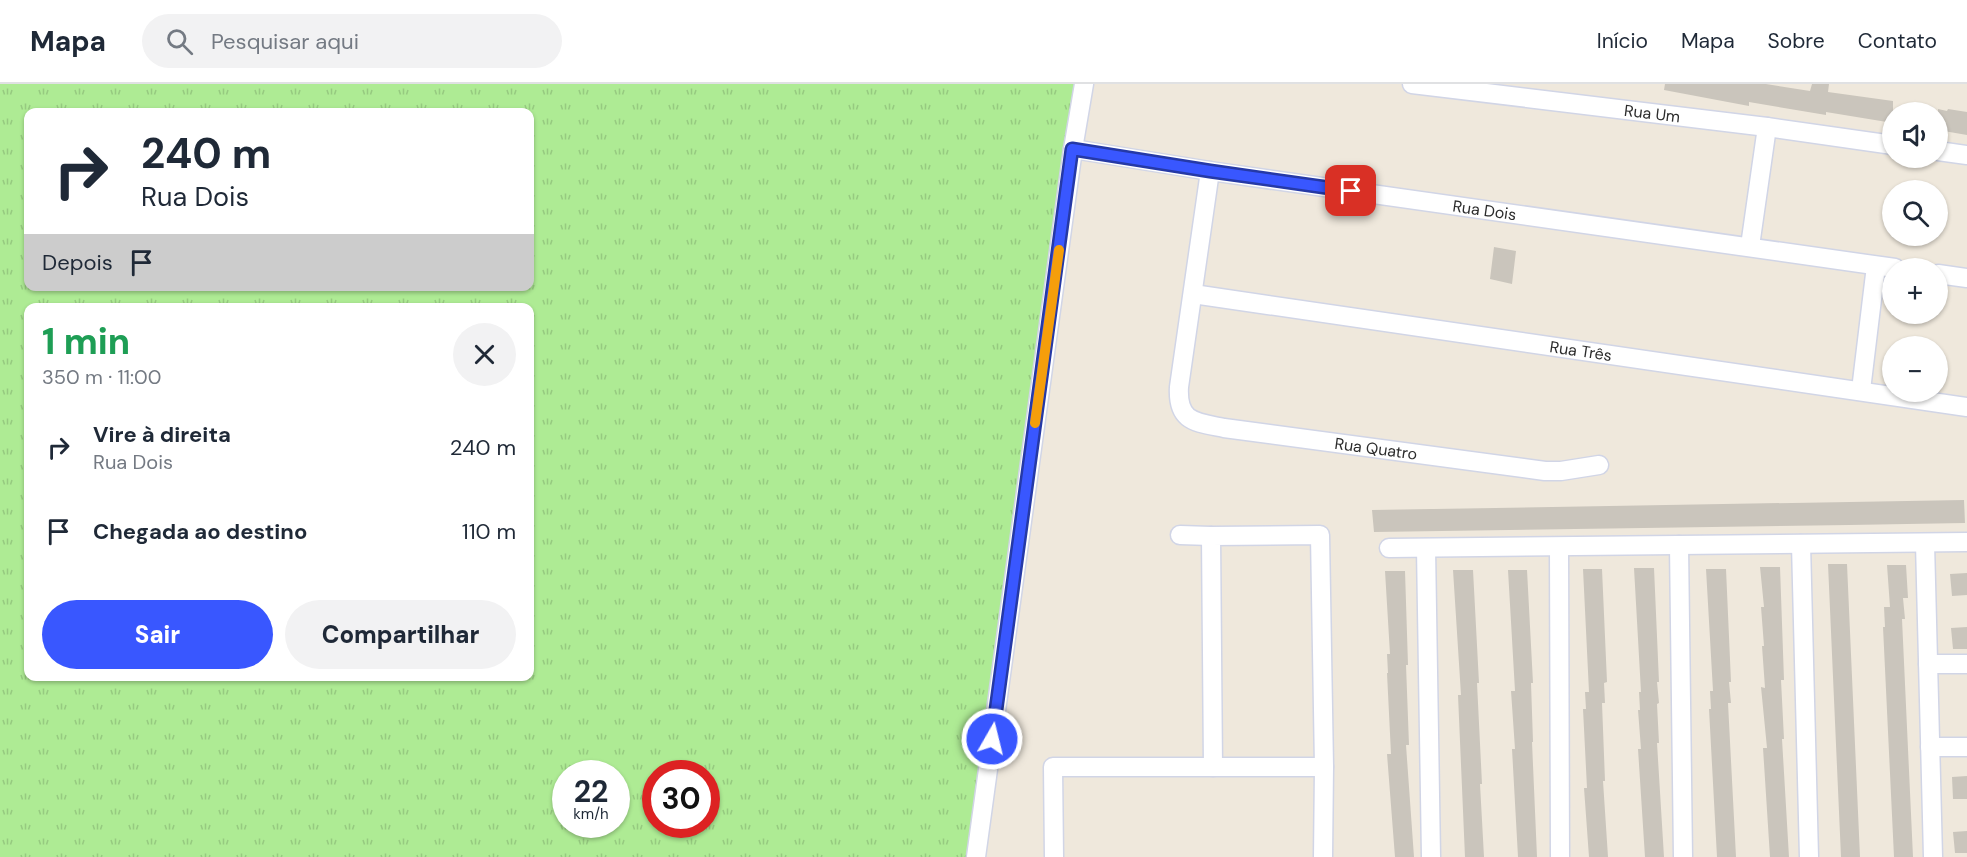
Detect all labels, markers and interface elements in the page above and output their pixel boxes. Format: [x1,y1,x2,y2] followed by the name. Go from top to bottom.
[142,14,562,68] search box
[30,23,106,60] text: Mapa
[163,25,196,58] icon: search
[211,27,359,56] text: Pesquisar aqui
[1597,27,1648,55] text: Início
[1681,27,1735,55] text: Mapa
[1768,27,1825,55] text: Sobre
[1858,27,1937,55] text: Contato
[1623,99,1682,127] street label: Rua Um
[1882,102,1948,402] map controls
[1882,102,1948,168] button: sound
[141,126,271,181] text: 240 m
[42,132,120,210] icon: right
[1325,165,1376,216] pin
[1334,174,1367,207] icon: arrive
[141,179,249,214] text: Rua Dois
[1882,180,1948,246] button: search
[1451,195,1518,225] street label: Rua Dois
[125,246,158,279] icon: arrive
[42,248,113,277] text: Depois
[1882,258,1948,324] button: +
[42,318,130,365] text: 1 min
[453,323,516,386] button: close
[1548,336,1613,366] street label: Rua Três
[1882,336,1948,402] button: −
[42,364,161,390] text: 350 m · 11:00
[93,420,231,449] text: Vire à direita
[42,431,75,464] icon: right
[1333,432,1419,464] street label: Rua Quatro
[450,433,516,462] text: 240 m
[93,449,173,475] text: Rua Dois
[42,515,75,548] icon: arrive
[93,517,307,546] text: Chegada ao destino
[462,517,516,546] text: 110 m
[42,600,273,669] button: Sair
[285,600,516,669] button: Compartilhar
[960,707,1024,771] position arrow
[642,760,720,838] speed limit sign: 30
[574,772,608,811] text: 22
[573,804,609,824] text: km/h

